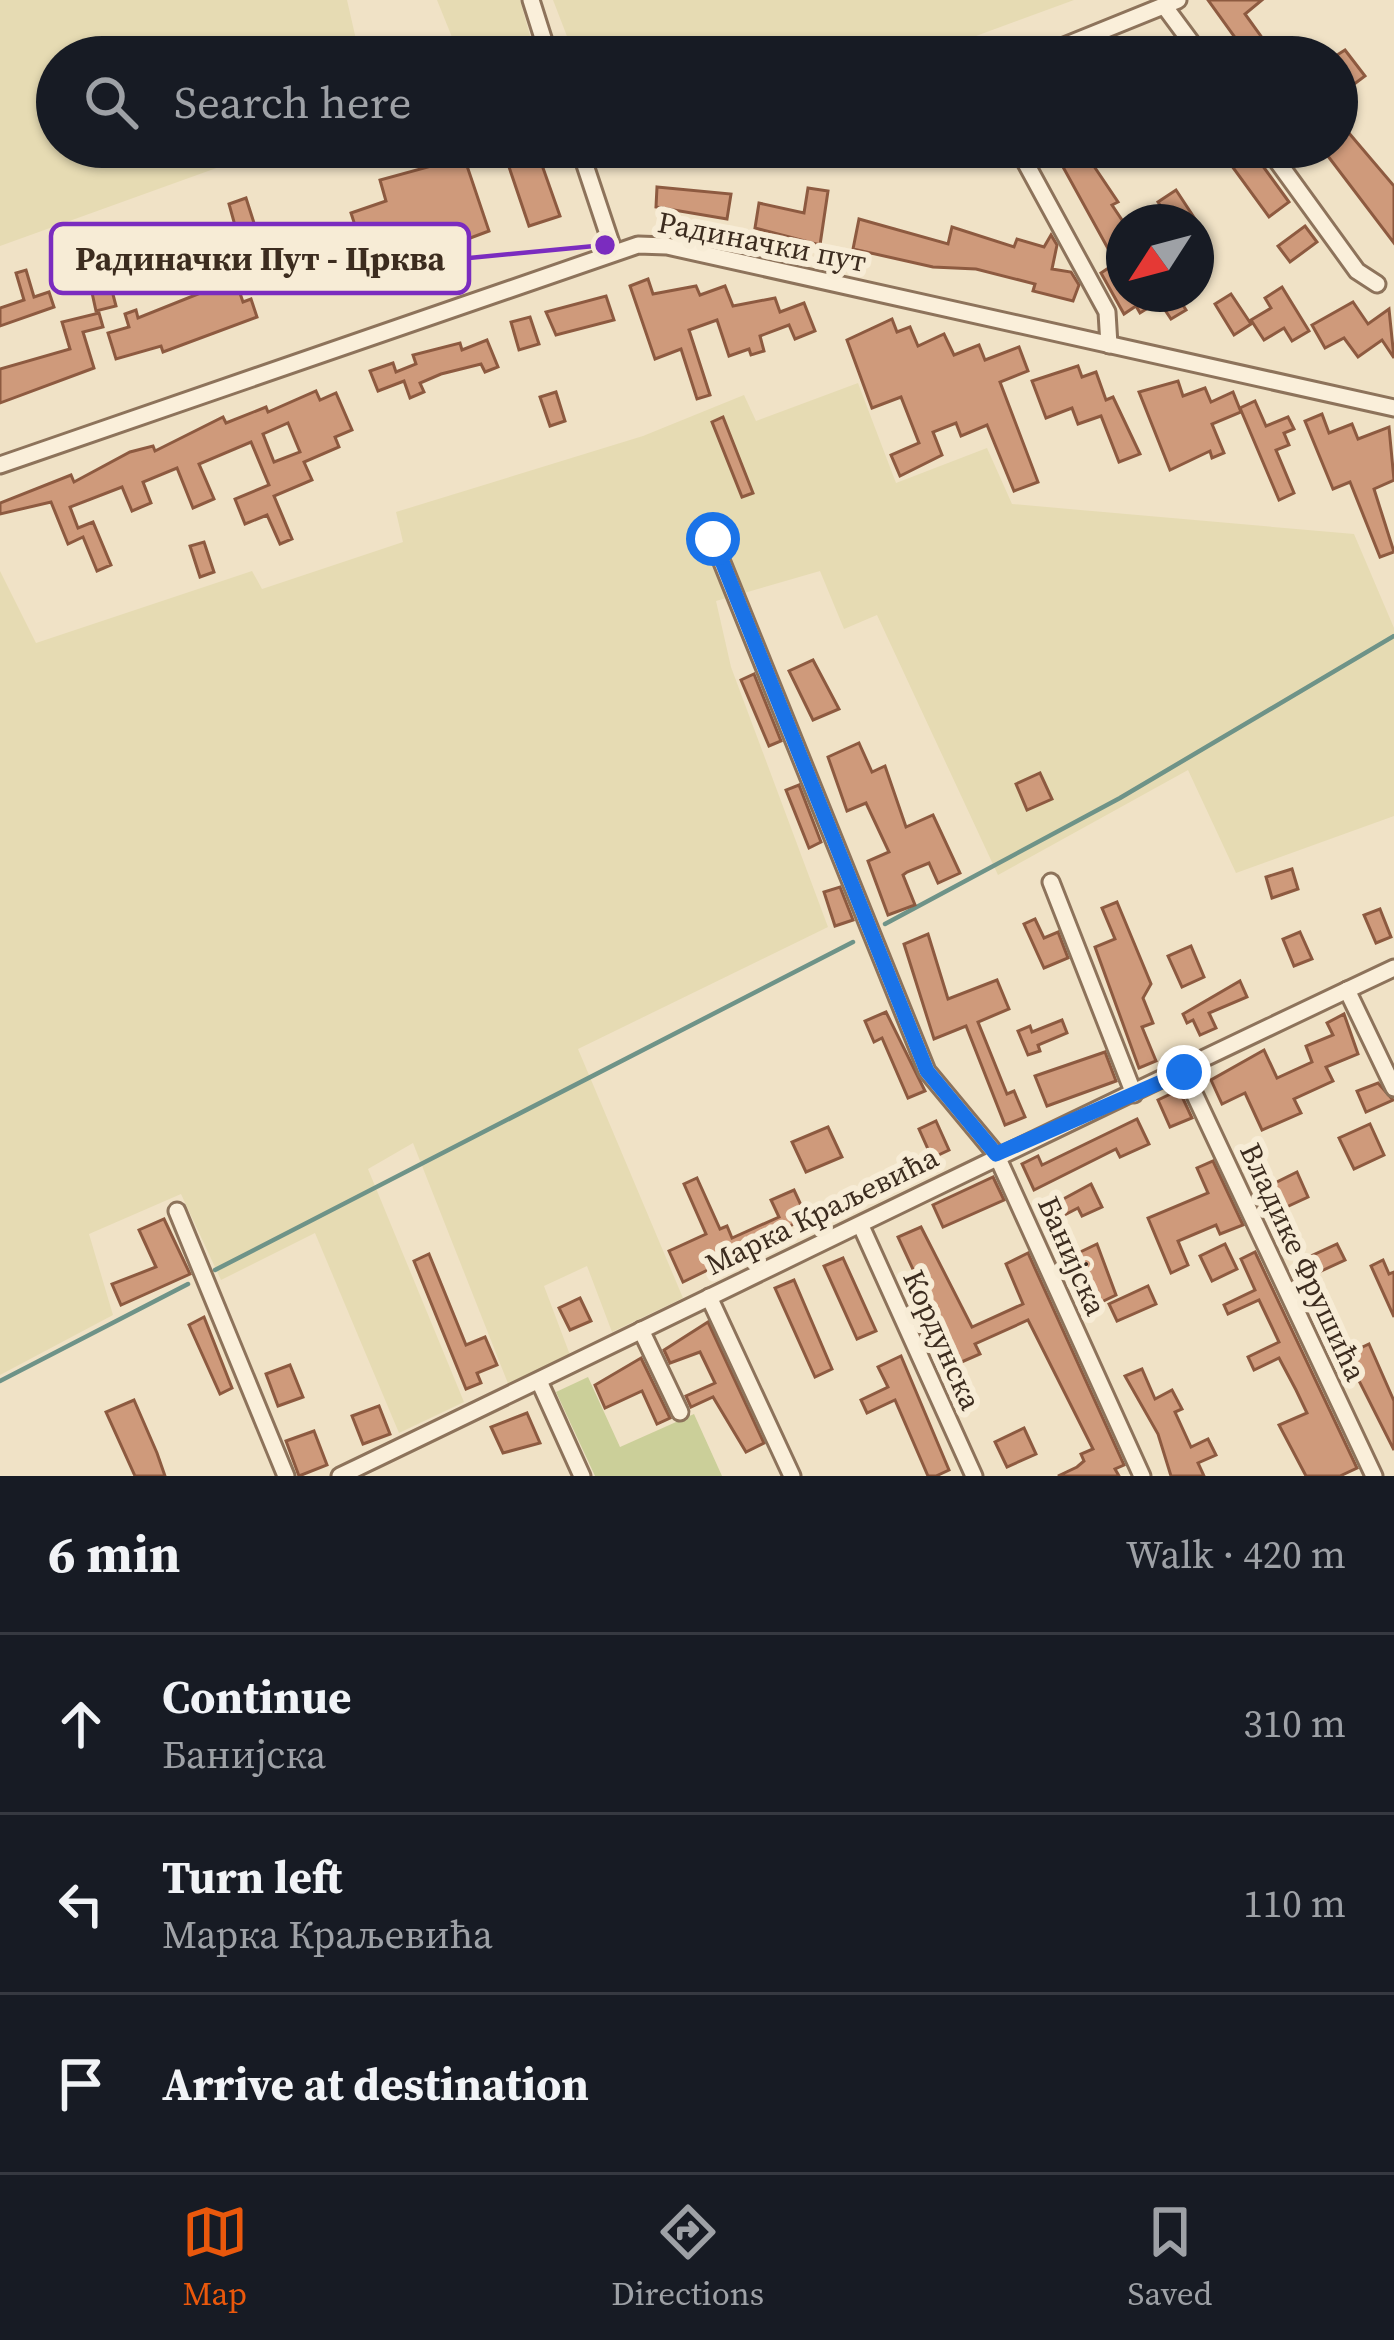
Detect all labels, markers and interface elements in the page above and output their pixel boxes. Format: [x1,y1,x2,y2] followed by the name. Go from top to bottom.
[36,36,1358,168] search box
[78,69,144,135] icon: search
[174,71,411,133] text: Search here
[654,201,870,282] street label: Радиначки пут
[1106,204,1214,312] north arrow
[51,224,469,293] callout: Радиначки Пут - Црква
[75,236,446,281] text: Радиначки Пут - Црква
[686,512,740,566] route start
[1157,1045,1211,1099] route end
[698,1136,946,1285] street label: Марка Краљевића
[1230,1136,1377,1388] street label: Владике Фрушића
[1028,1190,1117,1322] street label: Банијска
[893,1263,992,1417] street label: Кордунска
[48,1519,180,1589] text: 6 min
[1126,1528,1346,1581] text: Walk · 420 m
[162,1666,351,1728] text: Continue
[48,1691,114,1757] icon: ahead
[1243,1697,1346,1750] text: 310 m
[162,1728,326,1781] text: Банијска
[162,1846,342,1908] text: Turn left
[48,1871,114,1937] icon: left
[1243,1877,1346,1930] text: 110 m
[162,1908,493,1961] text: Марка Краљевића
[48,2051,114,2117] icon: arrive
[162,2053,589,2115] text: Arrive at destination
[182,2199,248,2316] tab: Map
[611,2199,764,2316] tab: Directions
[1128,2199,1212,2316] tab: Saved

